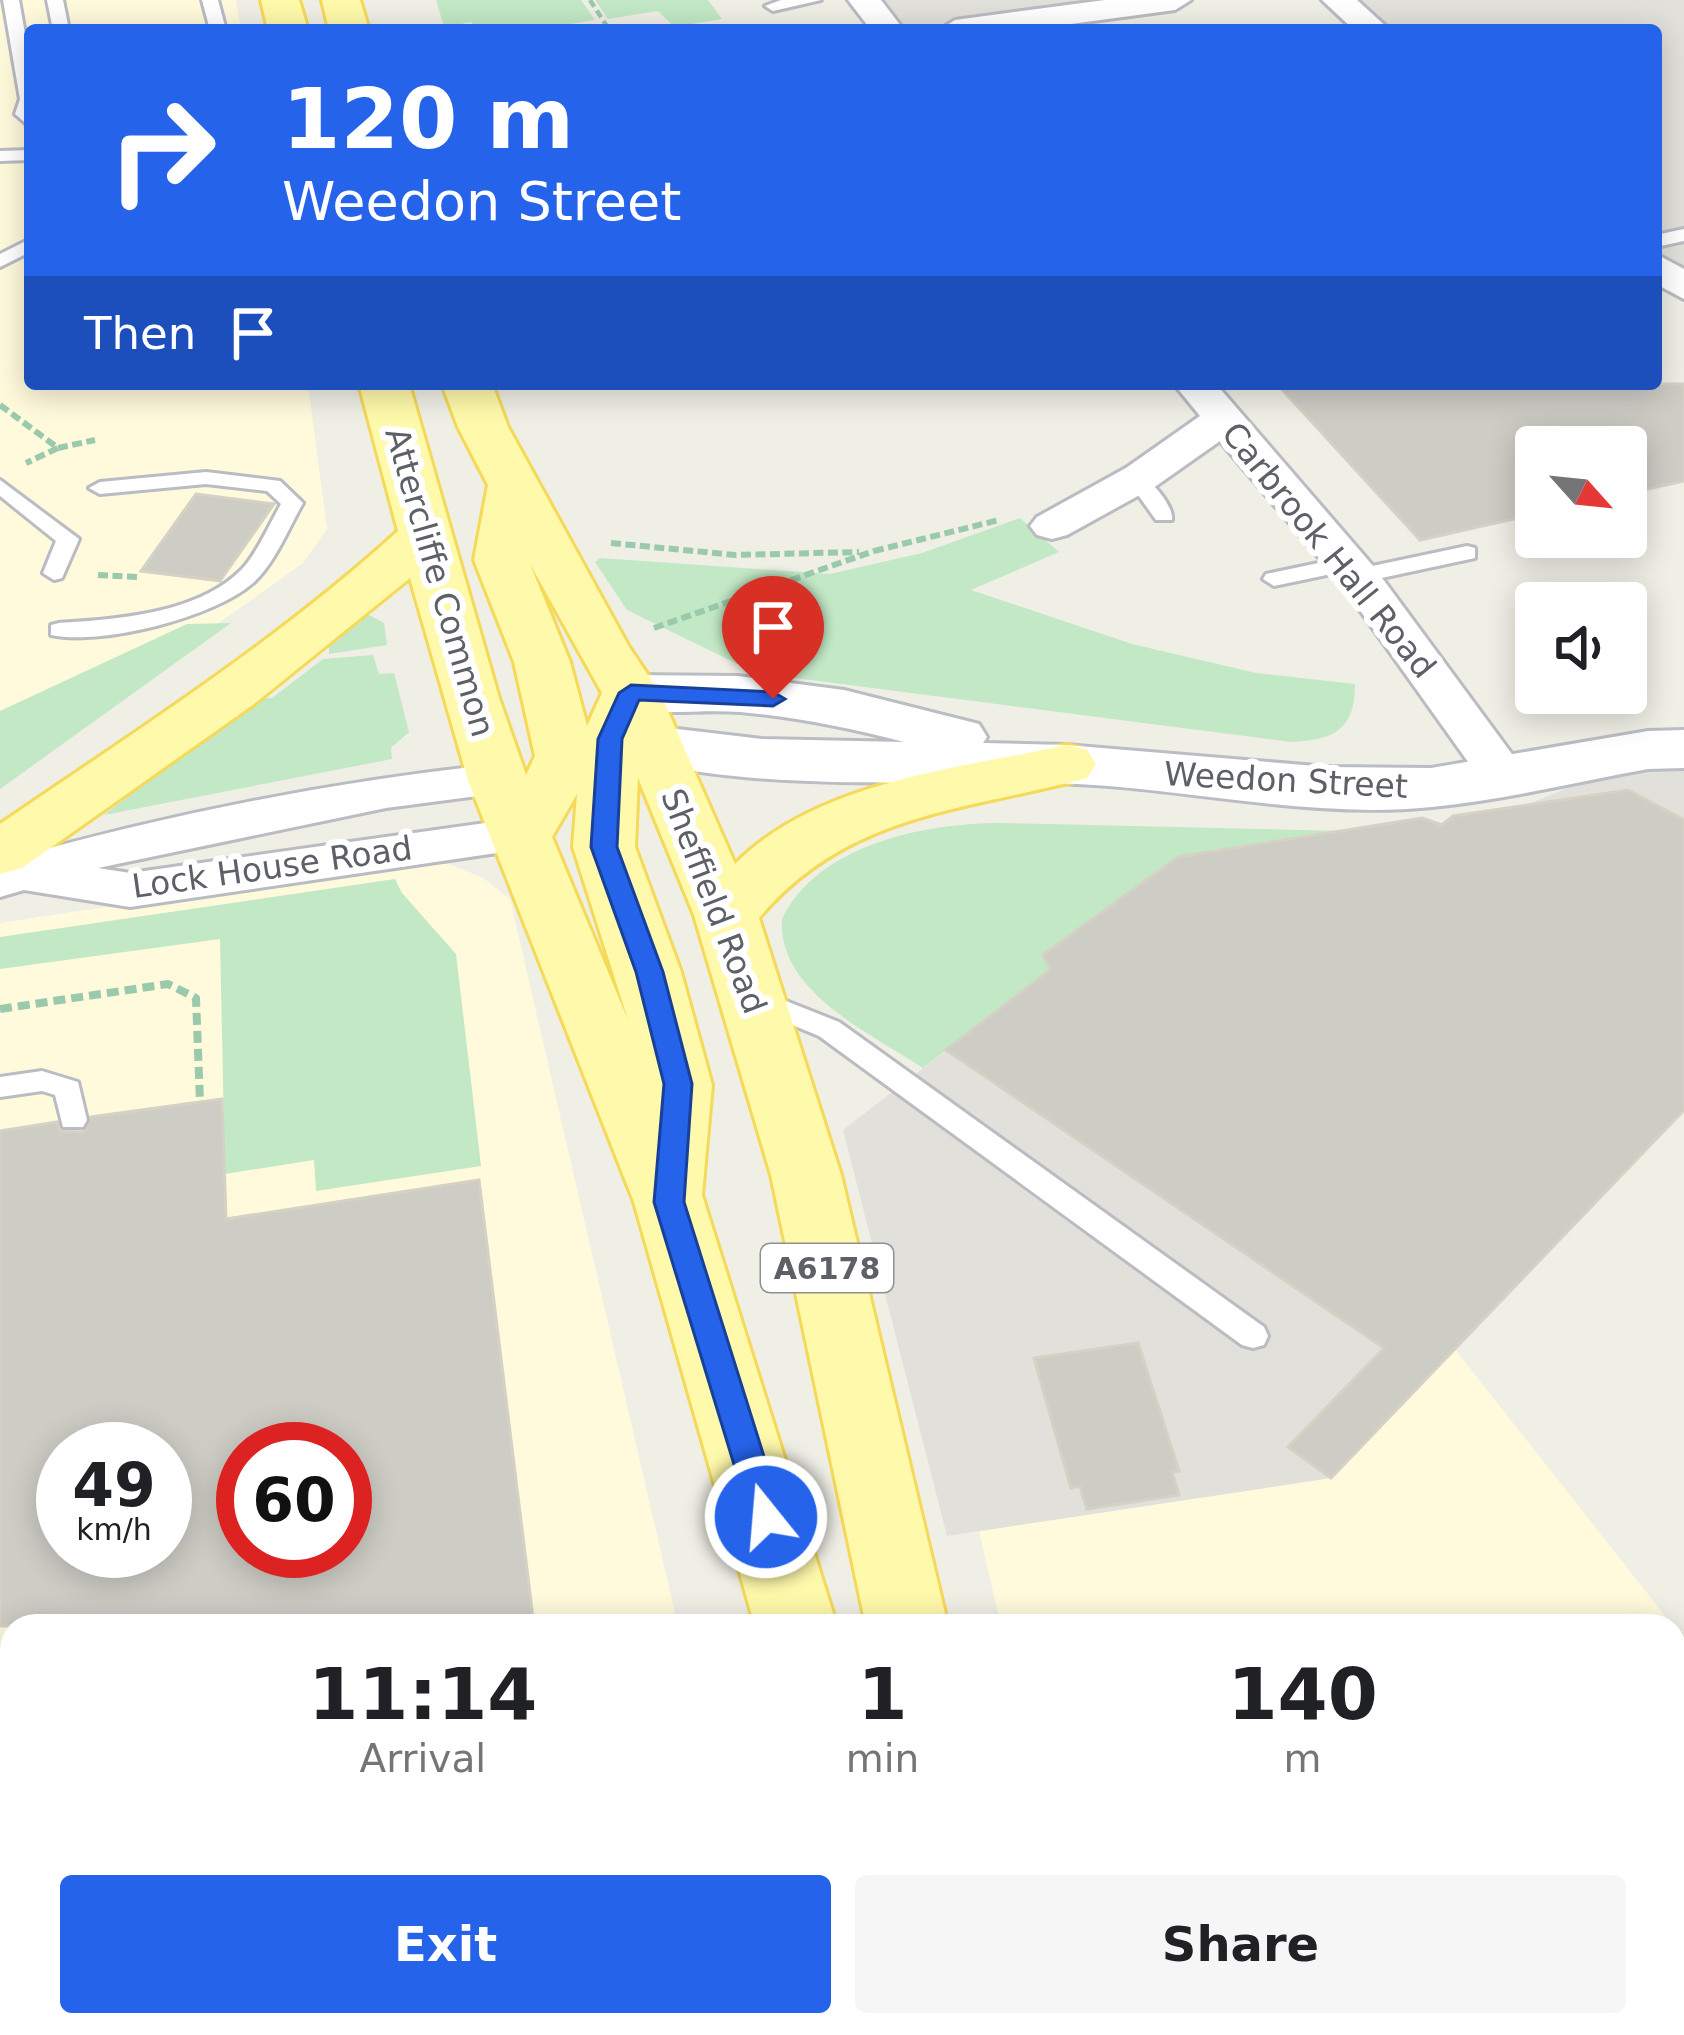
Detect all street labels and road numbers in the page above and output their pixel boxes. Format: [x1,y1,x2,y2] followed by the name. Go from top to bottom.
[1214,414,1444,686] street label: Carbrook Hall Road
[377,423,503,741] street label: Attercliffe Common
[1163,754,1409,806] street label: Weedon Street
[653,783,775,1019] street label: Sheffield Road
[129,828,415,906] street label: Lock House Road
[761,1244,893,1292] road number: A6178

